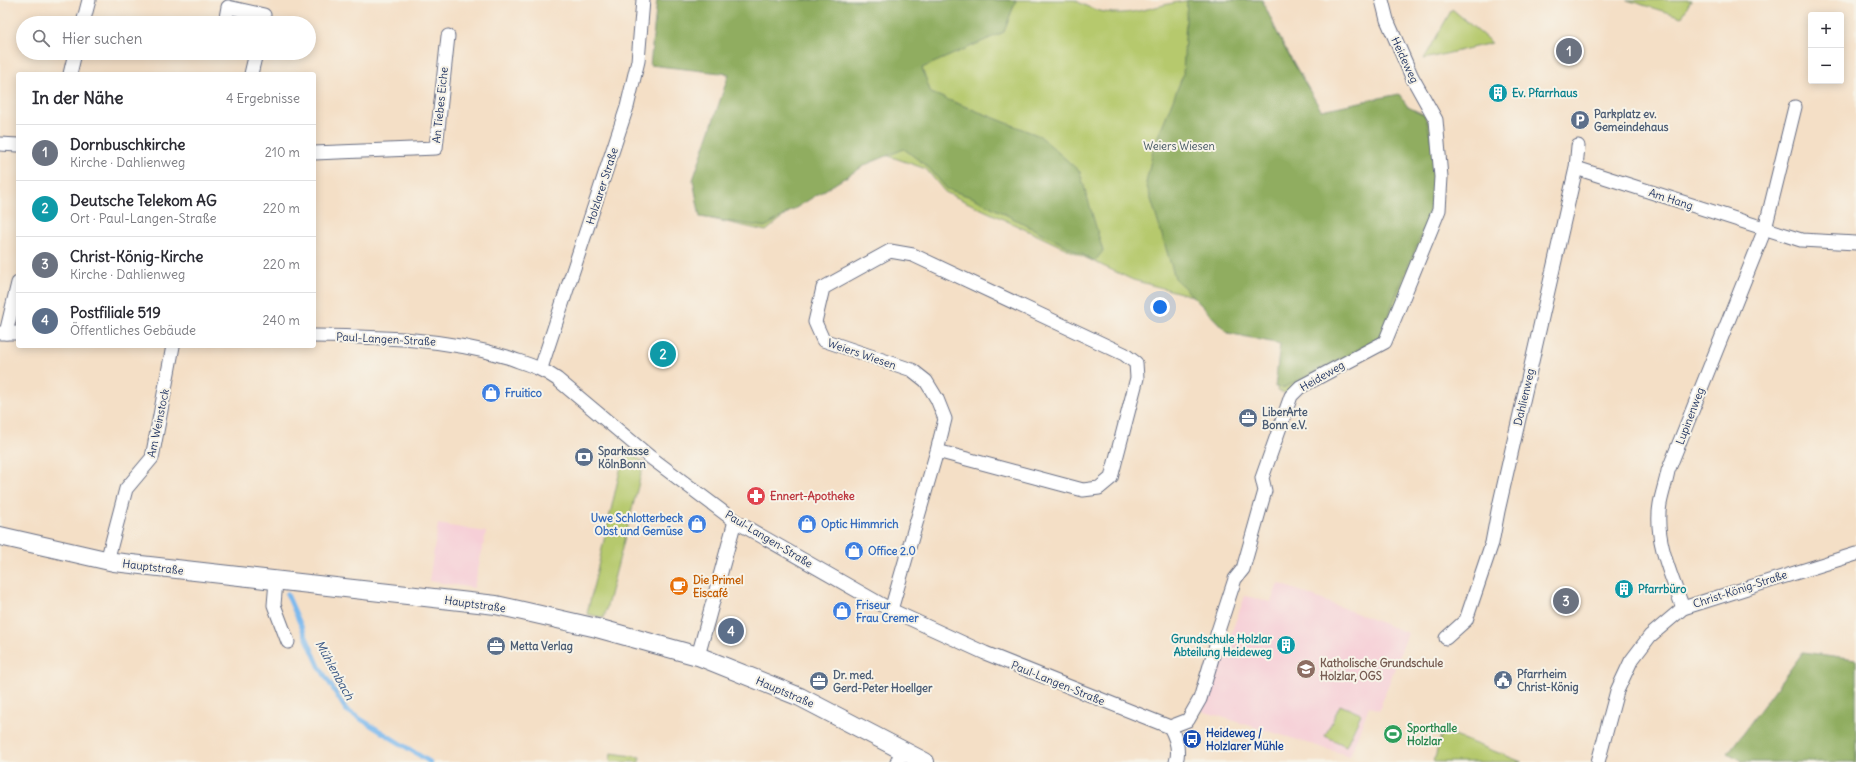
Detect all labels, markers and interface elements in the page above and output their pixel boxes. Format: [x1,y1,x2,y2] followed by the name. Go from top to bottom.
[1808,12,1844,84] map controls
[1808,12,1844,48] button: +
[16,16,316,60] search box
[30,27,52,49] icon: search
[62,29,142,48] text: Hier suchen
[1388,35,1422,85] street label: Heideweg
[1556,36,1582,66] pin: 1
[1808,48,1844,84] button: −
[429,66,451,144] street label: An Tiebes Eiche
[1487,82,1509,104] building icon: Ev. Pfarrhaus
[1512,86,1578,100] place label: Ev. Pfarrhaus
[32,87,124,109] text: In der Nähe
[226,90,300,107] text: 4 Ergebnisse
[1594,107,1669,134] place label: Parkplatz ev. Gemeindehaus
[1569,109,1591,131] parking icon: Parkplatz ev. Gemeindehaus
[70,135,185,154] text: Dornbuschkirche
[1143,139,1215,153] park label: Weiers Wiesen
[42,144,48,161] text: 1
[265,144,300,161] text: 210 m
[583,146,621,226] street label: Holzlarer Straße
[70,154,185,171] text: Kirche · Dahlienweg
[1647,185,1695,213] street label: Am Hang
[70,191,217,210] text: Deutsche Telekom AG
[41,200,49,217] text: 2
[263,200,300,217] text: 220 m
[70,210,217,227] text: Ort · Paul-Langen-Straße
[70,247,203,266] text: Christ-König-Kirche
[41,256,49,273] text: 3
[263,256,300,273] text: 220 m
[70,266,185,283] text: Kirche · Dahlienweg
[1150,297,1170,317] your location
[70,303,161,322] text: Postfiliale 519
[41,312,49,329] text: 4
[263,312,300,329] text: 240 m
[70,322,196,339] text: Öffentliches Gebäude
[336,329,436,349] street label: Paul-Langen-Straße
[826,336,898,372] street label: Weiers Wiesen
[650,339,676,369] pin: 2
[1297,358,1347,394] street label: Heideweg
[1511,367,1537,427] street label: Dahlienweg
[480,382,502,404] shop icon: Fruitico
[1673,385,1707,447] street label: Lupinenweg
[505,386,542,400] place label: Fruitico
[144,387,172,459] street label: Am Weinstock
[1262,405,1308,432] place label: LiberArte Bonn e.V.
[1237,407,1259,429] office icon: LiberArte Bonn e.V.
[598,444,649,471] place label: Sparkasse KölnBonn
[573,446,595,468] bank icon: Sparkasse KölnBonn
[745,485,767,507] pharmacy icon: Ennert-Apotheke
[770,489,855,504] place label: Ennert-Apotheke
[723,507,815,571] street label: Paul-Langen-Straße
[591,511,683,538] place label: Uwe Schlotterbeck Obst und Gemüse
[686,513,708,535] shop icon: Uwe Schlotterbeck Obst und Gemüse
[796,513,818,535] shop icon: Optic Himmrich
[821,517,899,532] place label: Optic Himmrich
[843,540,865,562] shop icon: Office 2.0
[868,544,916,558] place label: Office 2.0
[122,556,185,578] street label: Hauptstraße
[1691,567,1789,611] street label: Christ-König-Straße
[693,573,743,600] place label: Die Primel Eiscafé
[668,575,690,597] cafe icon: Die Primel Eiscafé
[1613,578,1635,600] building icon: Pfarrbüro
[1638,582,1686,596] place label: Pfarrbüro
[1553,586,1579,616] pin: 3
[443,593,507,615] street label: Hauptstraße
[856,598,919,625] place label: Friseur Frau Cremer
[831,600,853,622] shop icon: Friseur Frau Cremer
[718,616,744,646] pin: 4
[1171,632,1273,660] place label: Grundschule Holzlar Abteilung Heideweg
[1275,634,1297,656] building icon: Grundschule Holzlar Abteilung Heideweg
[485,635,507,657] office icon: Metta Verlag
[312,637,358,703] water label: Mühlenbach
[510,639,573,654] place label: Metta Verlag
[1320,656,1443,683] place label: Katholische Grundschule Holzlar, OGS
[1009,658,1107,708] street label: Paul-Langen-Straße
[1295,658,1317,680] school or university icon: Katholische Grundschule Holzlar, OGS
[1517,667,1579,695] place label: Pfarrheim Christ-König
[833,668,933,696] place label: Dr. med. Gerd-Peter Hoellger
[1492,669,1514,691] public building icon: Pfarrheim Christ-König
[808,670,830,692] office icon: Dr. med. Gerd-Peter Hoellger
[754,673,816,711] street label: Hauptstraße
[1407,721,1457,748] place label: Sporthalle Holzlar
[1382,723,1404,745] sports icon: Sporthalle Holzlar
[1206,726,1284,753] place label: Heideweg / Holzlarer Mühle
[1181,728,1203,750] bus stop icon: Heideweg / Holzlarer Mühle

